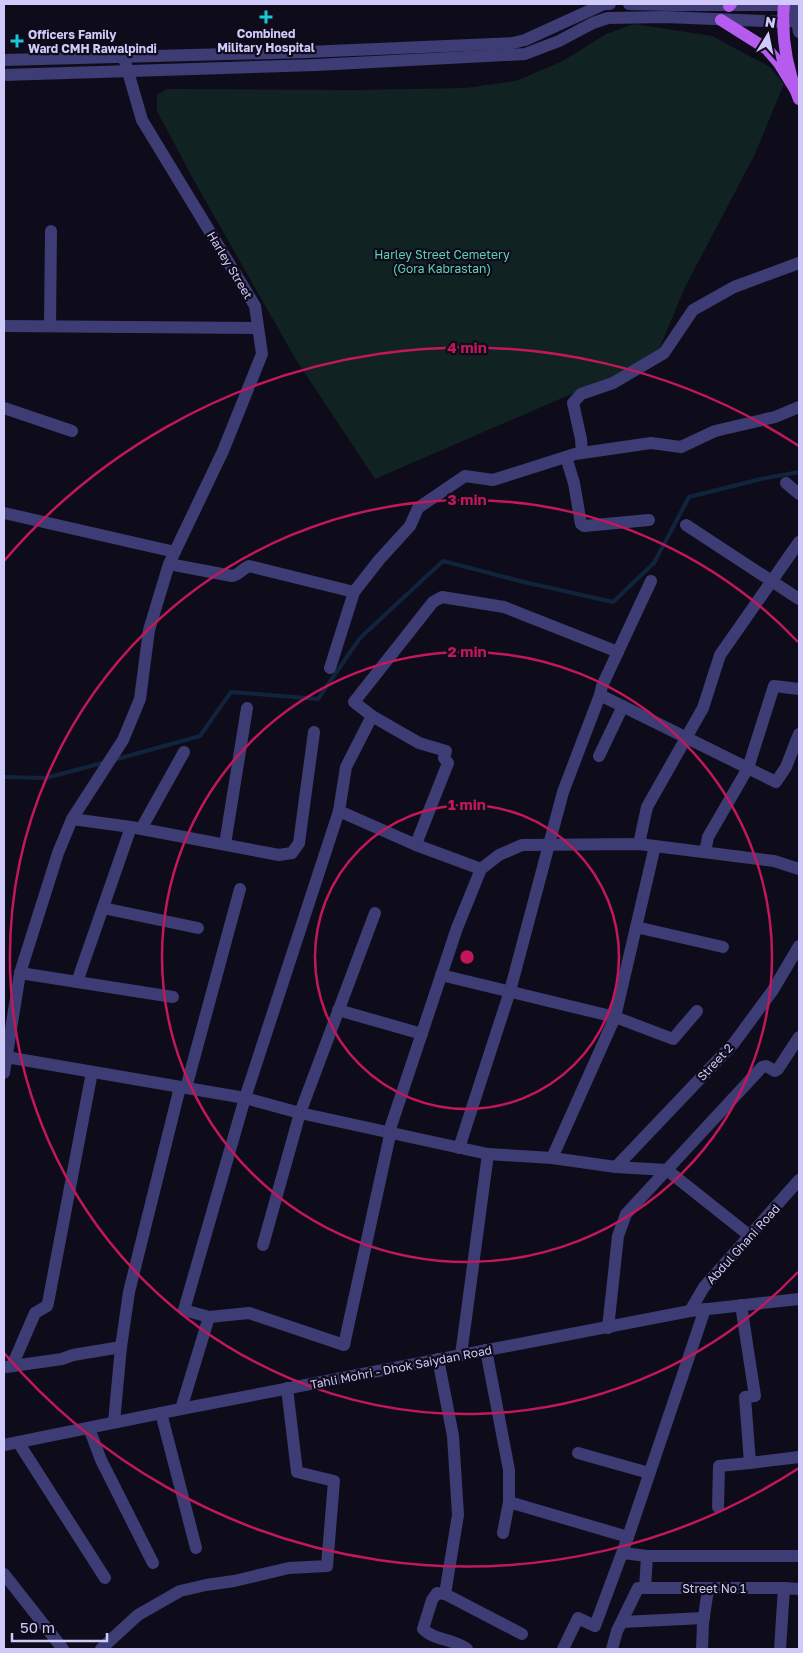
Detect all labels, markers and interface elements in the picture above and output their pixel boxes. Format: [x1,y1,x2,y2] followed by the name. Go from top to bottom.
[259,10,273,24] marker: Combined Military Hospital
[743,10,793,60] north arrow
[764,12,777,31] text: N
[217,26,315,55] place label: Combined Military Hospital
[28,27,157,56] place label: Officers Family Ward CMH Rawalpindi
[10,34,24,48] marker: Officers Family Ward CMH Rawalpindi
[204,228,256,302] street label: Harley Street
[374,247,510,276] park label: Harley Street Cemetery (Gora Kabrastan)
[447,338,487,356] text: 4 min
[447,490,487,508] text: 3 min
[447,642,487,660] text: 2 min
[448,795,486,813] text: 1 min
[458,948,476,966] centre of rings
[694,1040,736,1084] street label: Street 2
[703,1201,783,1287] street label: Abdul Ghani Road
[309,1342,493,1392] street label: Tahli Mohri - Dhok Saiydan Road
[682,1581,746,1596] street label: Street No 1
[12,1610,108,1642] scale bar
[20,1618,55,1636] text: 50 m

